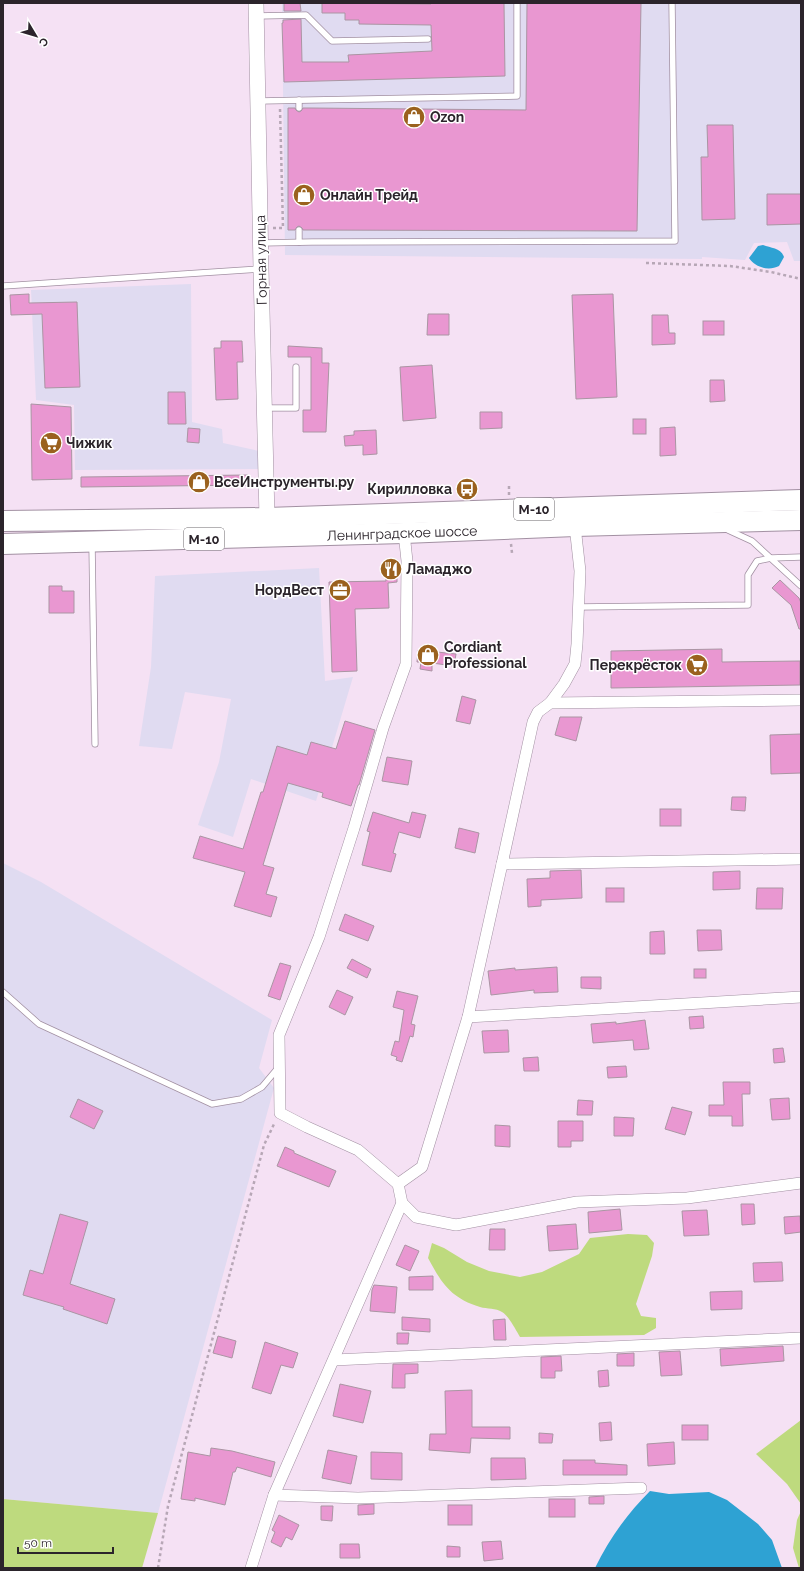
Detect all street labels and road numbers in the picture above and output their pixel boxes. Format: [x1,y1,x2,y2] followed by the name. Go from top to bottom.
[252,215,270,305] street label: Горная улица
[514,498,554,520] road number: М-10
[326,522,478,544] street label: Ленинградское шоссе
[184,528,224,550] road number: М-10

